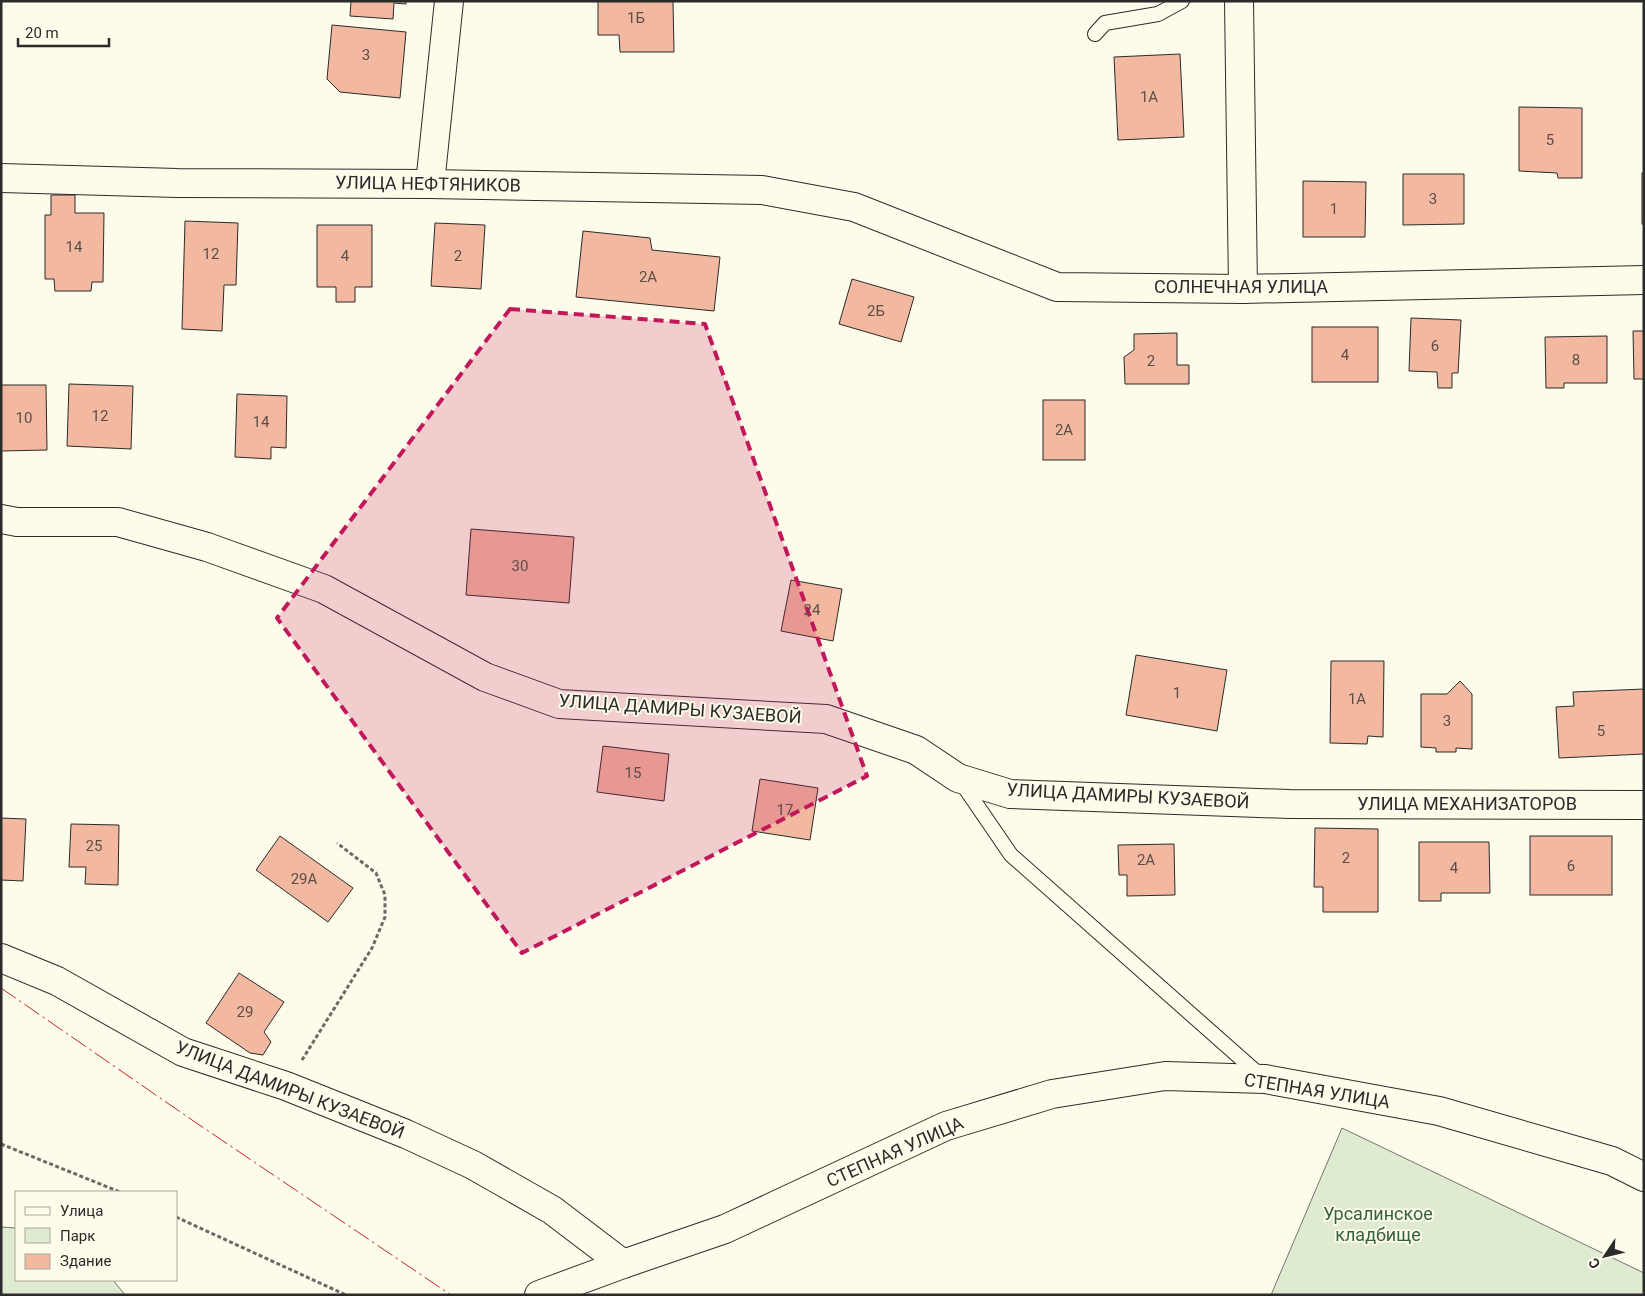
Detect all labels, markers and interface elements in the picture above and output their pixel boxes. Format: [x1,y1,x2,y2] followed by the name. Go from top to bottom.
[627,9,645,27] house number: 1Б
[18,15,109,47] scale bar
[25,24,59,42] text: 20 m
[362,46,370,64] house number: 3
[1140,88,1158,106] house number: 1А
[1546,131,1554,149] house number: 5
[335,171,521,196] street label: УЛИЦА НЕФТЯНИКОВ
[1429,190,1437,208] house number: 3
[1330,200,1338,218] house number: 1
[66,238,83,256] house number: 14
[203,245,219,263] house number: 12
[341,247,350,265] house number: 4
[454,247,462,265] house number: 2
[639,268,657,286] house number: 2А
[1154,276,1328,297] street label: СОЛНЕЧНАЯ УЛИЦА
[867,302,885,320] house number: 2Б
[1431,337,1439,355] house number: 6
[1341,346,1350,364] house number: 4
[1572,351,1580,369] house number: 8
[1147,352,1155,370] house number: 2
[92,407,108,425] house number: 12
[16,409,32,427] house number: 10
[253,413,270,431] house number: 14
[1055,421,1073,439] house number: 2А
[512,557,528,575] house number: 30
[804,601,821,619] house number: 24
[1173,684,1181,702] house number: 1
[558,690,802,727] street label: УЛИЦА ДАМИРЫ КУЗАЕВОЙ
[1348,690,1366,708] house number: 1А
[1443,712,1451,730] house number: 3
[1597,722,1605,740] house number: 5
[625,764,641,782] house number: 15
[1006,779,1250,812] street label: УЛИЦА ДАМИРЫ КУЗАЕВОЙ
[1357,793,1577,814] street label: УЛИЦА МЕХАНИЗАТОРОВ
[777,801,793,819] house number: 17
[86,837,102,855] house number: 25
[1342,849,1350,867] house number: 2
[1137,851,1155,869] house number: 2А
[1567,857,1575,875] house number: 6
[1450,859,1459,877] house number: 4
[291,870,318,888] house number: 29А
[237,1003,253,1021] house number: 29
[173,1036,408,1143] street label: УЛИЦА ДАМИРЫ КУЗАЕВОЙ
[1243,1069,1392,1112] street label: СТЕПНАЯ УЛИЦА
[823,1112,967,1191] street label: СТЕПНАЯ УЛИЦА
[15,1191,178,1281] legend
[60,1202,103,1220] text: Улица
[1323,1203,1433,1245] park label: Урсалинское кладбище
[60,1227,95,1245] text: Парк
[1580,1231,1630,1281] north arrow
[60,1252,111,1270] text: Здание
[1585,1255,1604,1272] text: С

